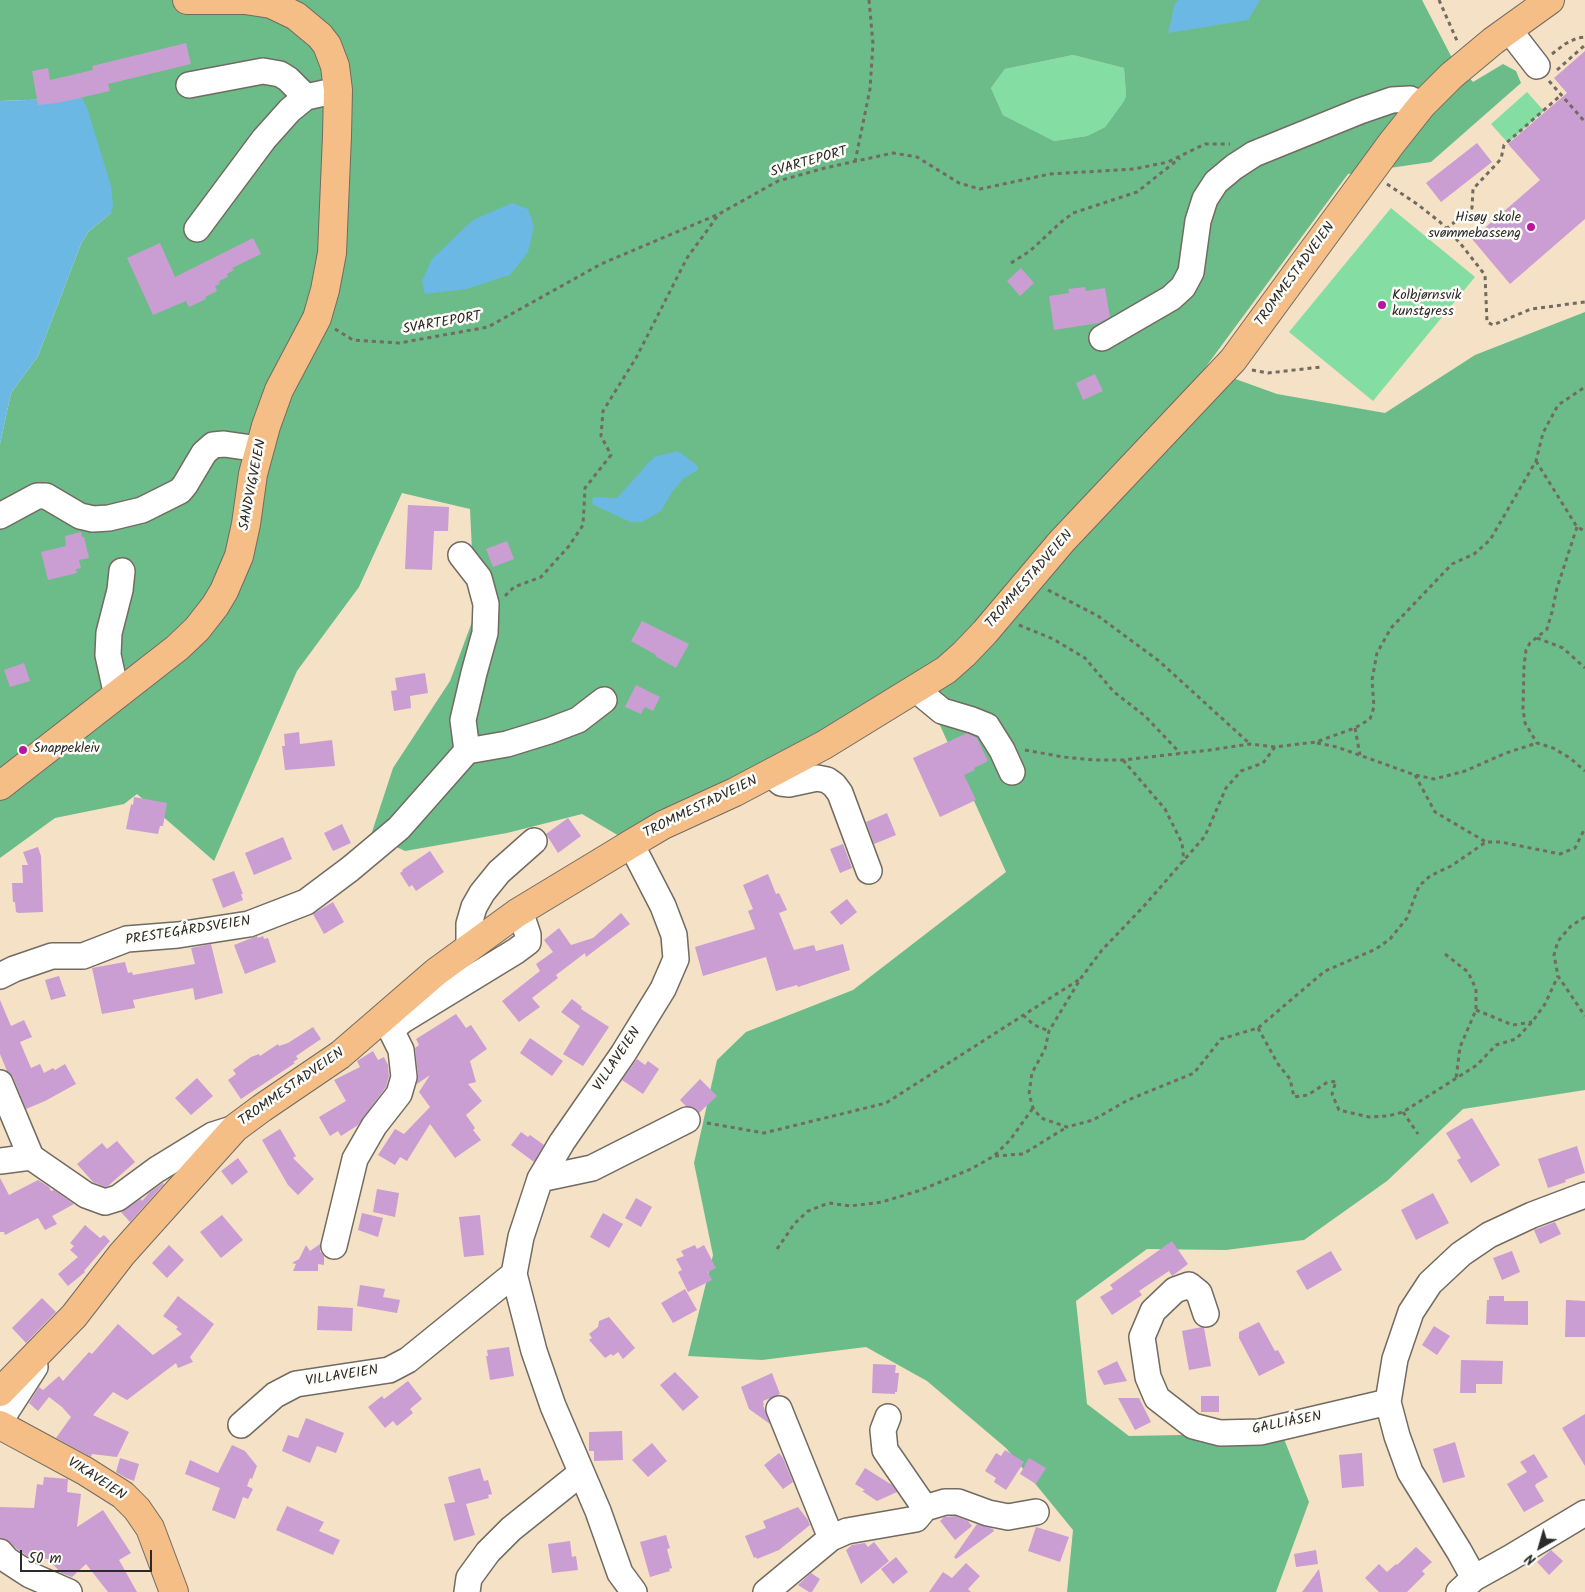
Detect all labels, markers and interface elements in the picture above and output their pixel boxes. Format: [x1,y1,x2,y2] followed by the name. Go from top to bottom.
[769,144,849,182] street label: SVARTEPORT
[1428,211,1521,243] place label: Hisøy skole svømmebasseng
[1253,220,1339,330] street label: TROMMESTADVEIEN
[1525,221,1537,233] marker: Hisøy skole svømmebasseng
[1392,289,1461,322] place label: Kolbjørnsvik kunstgress
[1376,299,1388,311] marker: Kolbjørnsvik kunstgress
[402,309,482,339] street label: SVARTEPORT
[237,438,271,532] street label: SANDVIGVEIEN
[983,527,1077,633] street label: TROMMESTADVEIEN
[33,742,100,758] place label: Snappekleiv
[17,744,29,756] marker: Snappekleiv
[641,773,761,843] street label: TROMMESTADVEIEN
[124,914,252,950] street label: PRESTEGÅRDSVEIEN
[591,1025,645,1095] street label: VILLAVEIEN
[236,1045,348,1131] street label: TROMMESTADVEIEN
[305,1363,379,1391] street label: VILLAVEIEN
[1251,1409,1323,1439] street label: GALLIÅSEN
[64,1455,128,1505] street label: VIKAVEIEN
[1515,1522,1565,1572] north arrow
[22,1540,155,1572] scale bar
[28,1547,62,1571] text: 50 m
[1521,1547,1541,1570] text: N

